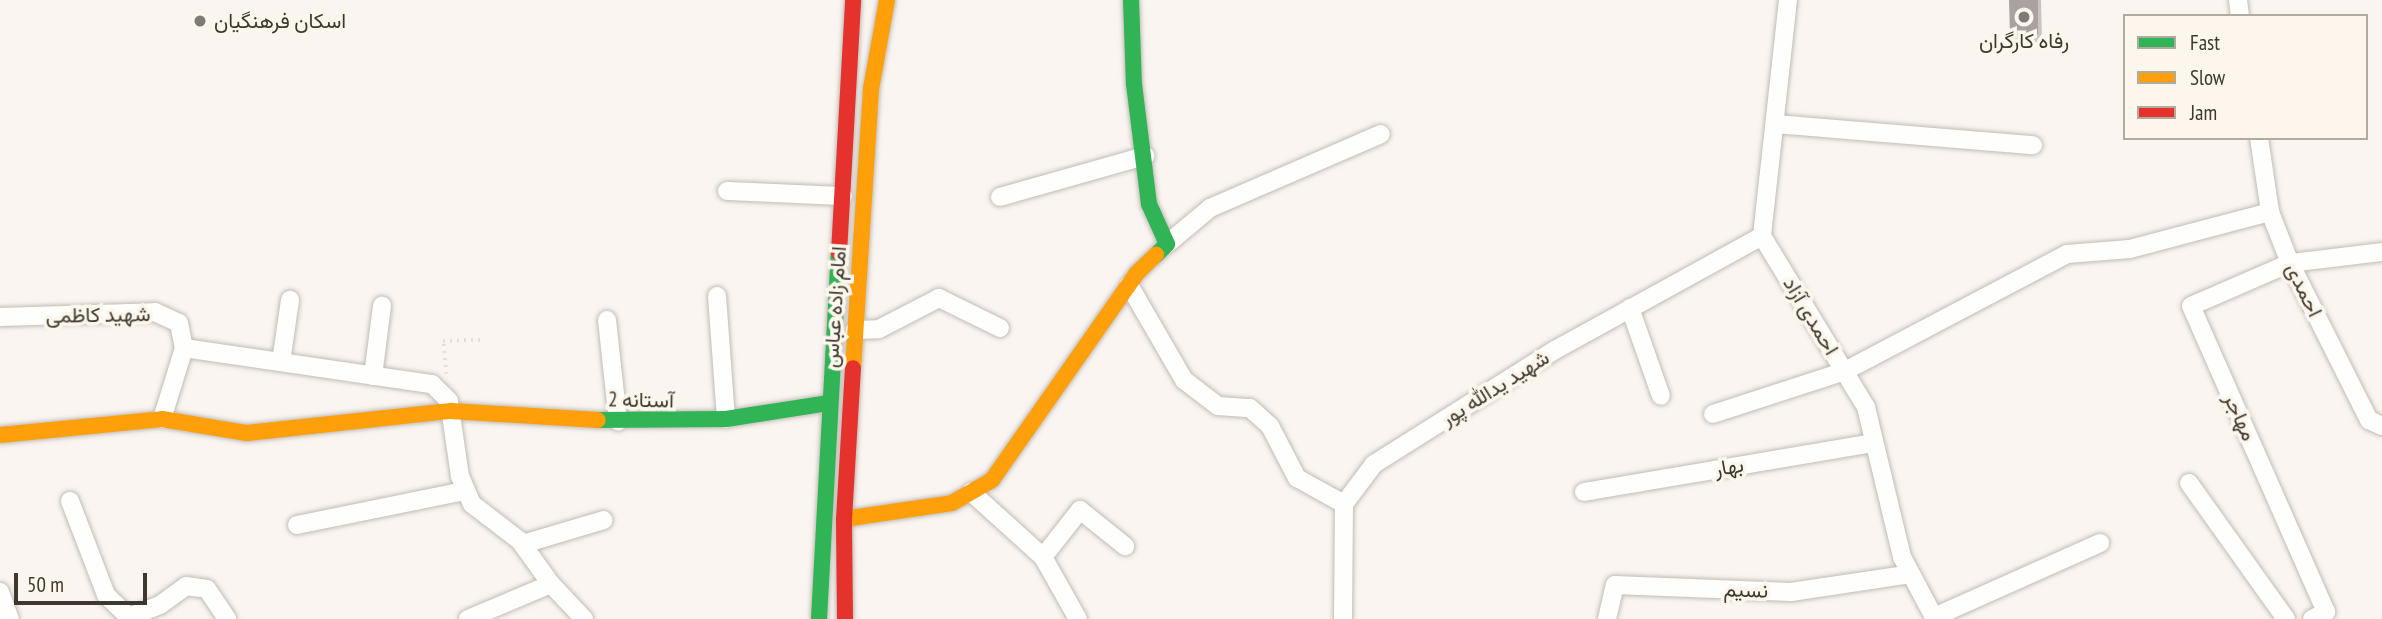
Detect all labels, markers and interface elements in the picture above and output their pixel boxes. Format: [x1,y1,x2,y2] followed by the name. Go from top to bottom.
[214,8,346,34] place label: اسکان فرهنگیان
[2016,9,2032,25] marker: رفاه کارگران
[192,13,208,29] marker: اسکان فرهنگیان
[2123,14,2368,140] legend
[1979,28,2069,54] place label: رفاه کارگران
[2190,29,2220,56] text: Fast
[2190,64,2225,91] text: Slow
[2190,99,2217,126] text: Jam
[818,245,852,369] street label: امام زاده عباس
[2280,259,2328,321] street label: احمدی
[1778,272,1844,360] street label: احمدی آزاد
[45,301,151,329] street label: شهید کاظمی
[1436,345,1554,431] street label: شهید یدالله پور
[608,387,674,413] street label: آستانه 2
[2218,389,2262,445] street label: مهاجر
[1712,452,1746,482] street label: بهار
[18,560,150,604] scale bar
[27,571,64,598] text: 50 m
[1723,577,1769,603] street label: نسیم

